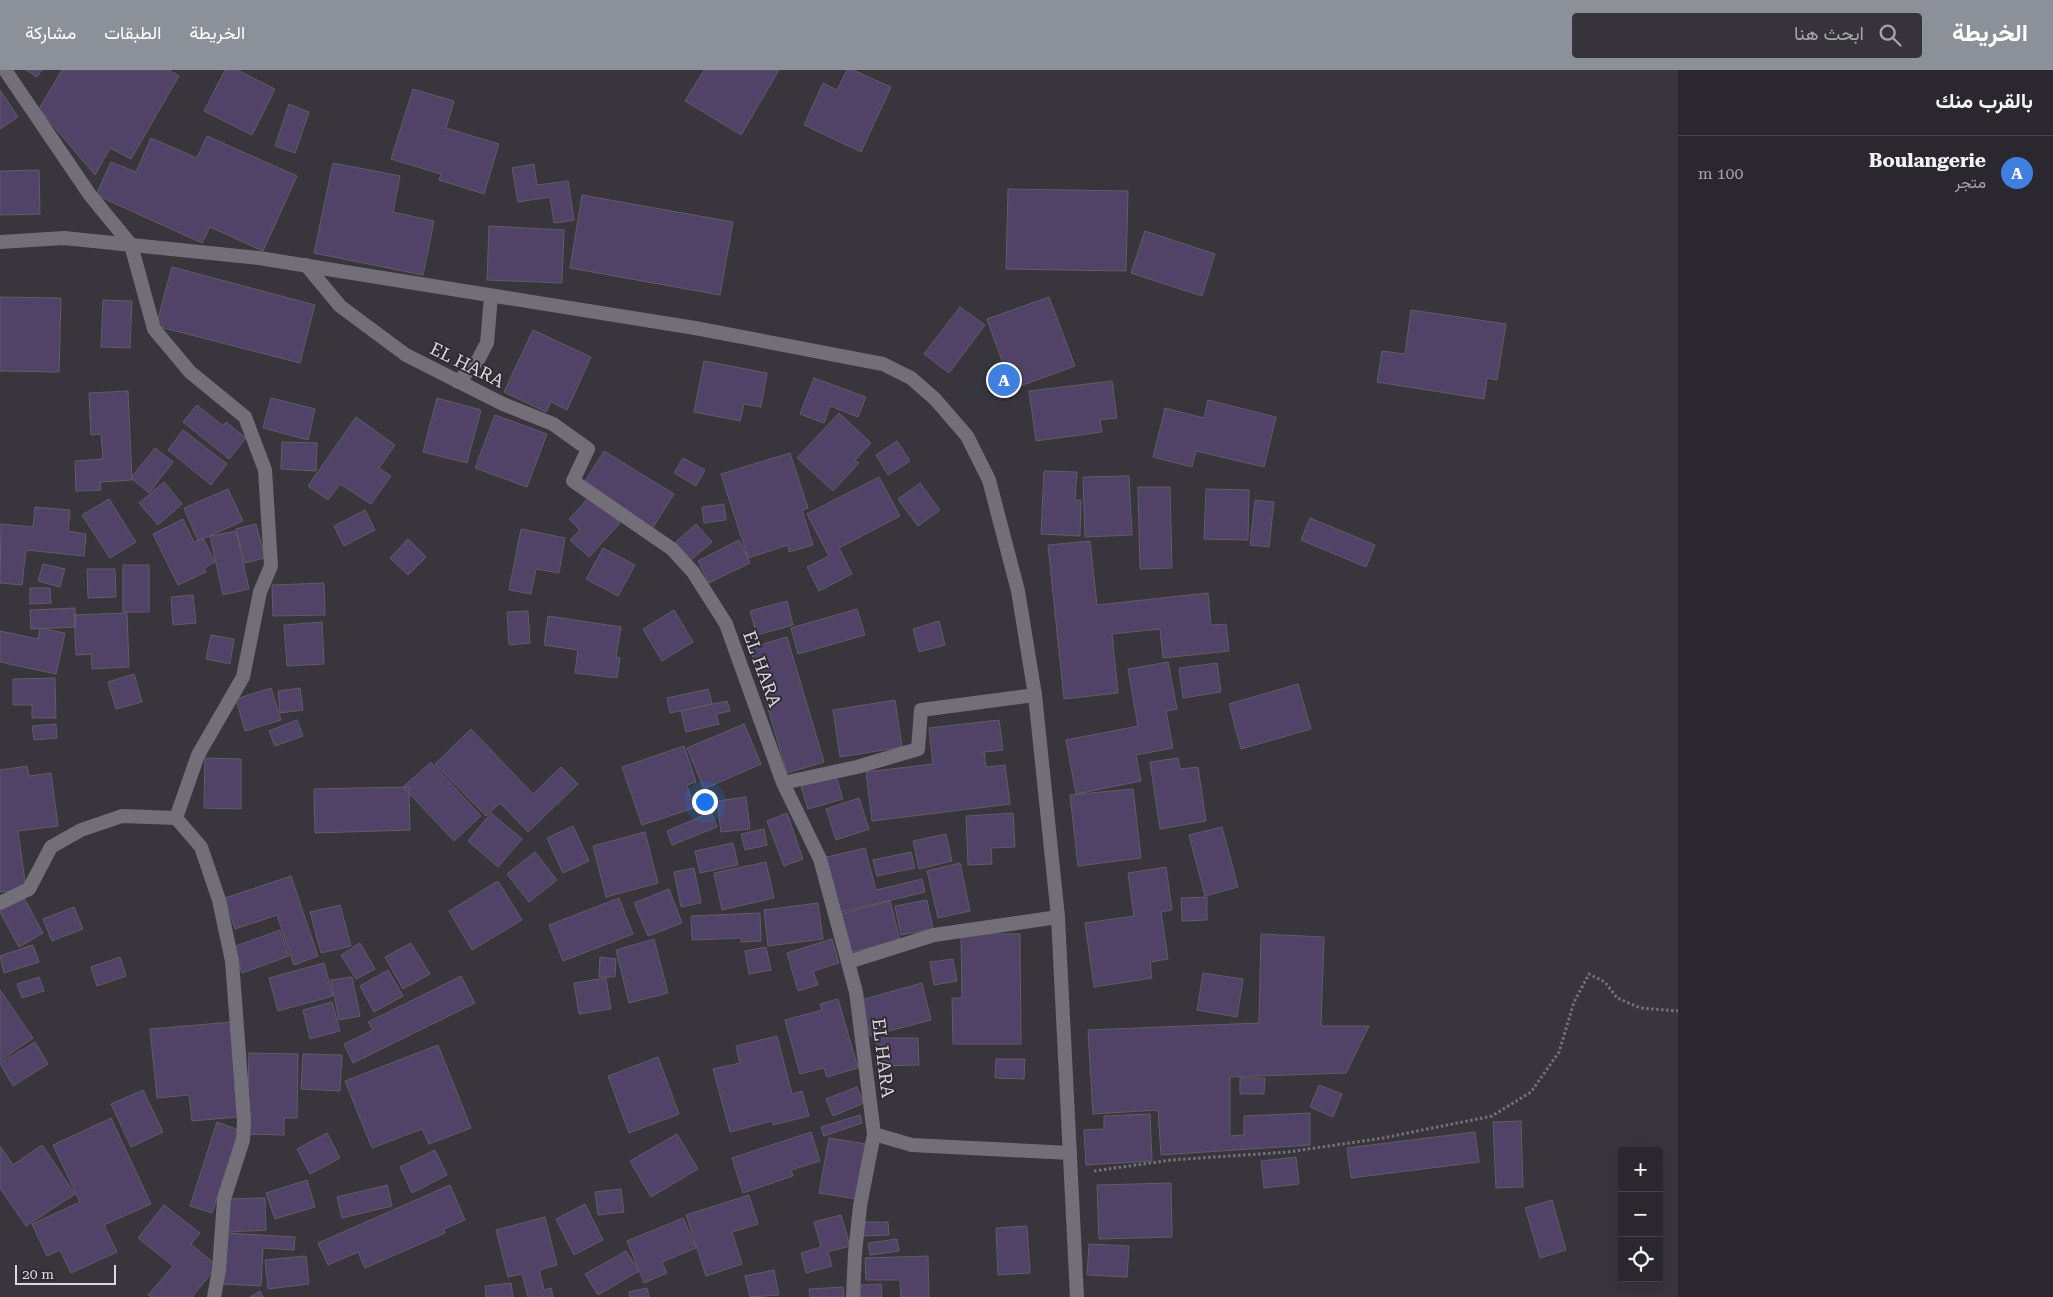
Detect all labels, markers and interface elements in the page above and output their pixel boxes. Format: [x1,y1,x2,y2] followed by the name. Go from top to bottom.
[1572,13,1922,58] search box
[1952,19,2028,47] text: الخريطة
[1876,21,1904,49] icon: search
[25,22,76,43] text: مشاركة
[104,22,161,43] text: الطبقات
[189,22,245,43] text: الخريطة
[1794,22,1864,45] text: ابحث هنا
[1935,89,2033,113] text: بالقرب منك
[1869,149,1986,172] text: Boulangerie
[1698,164,1744,183] text: 100 m
[2011,164,2023,183] text: A
[1955,173,1986,192] text: متجر
[427,338,508,392] street label: EL HARA
[988,361,1020,399] pin: A
[739,628,786,710] street label: EL HARA
[692,789,718,815] your location
[868,1017,899,1099] street label: EL HARA
[1618,1147,1663,1282] map controls
[1618,1147,1663,1192] button: +
[1618,1192,1663,1237] button: −
[1618,1237,1663,1282] button: locate
[15,1262,116,1285] scale bar
[22,1266,54,1282] text: 20 m

